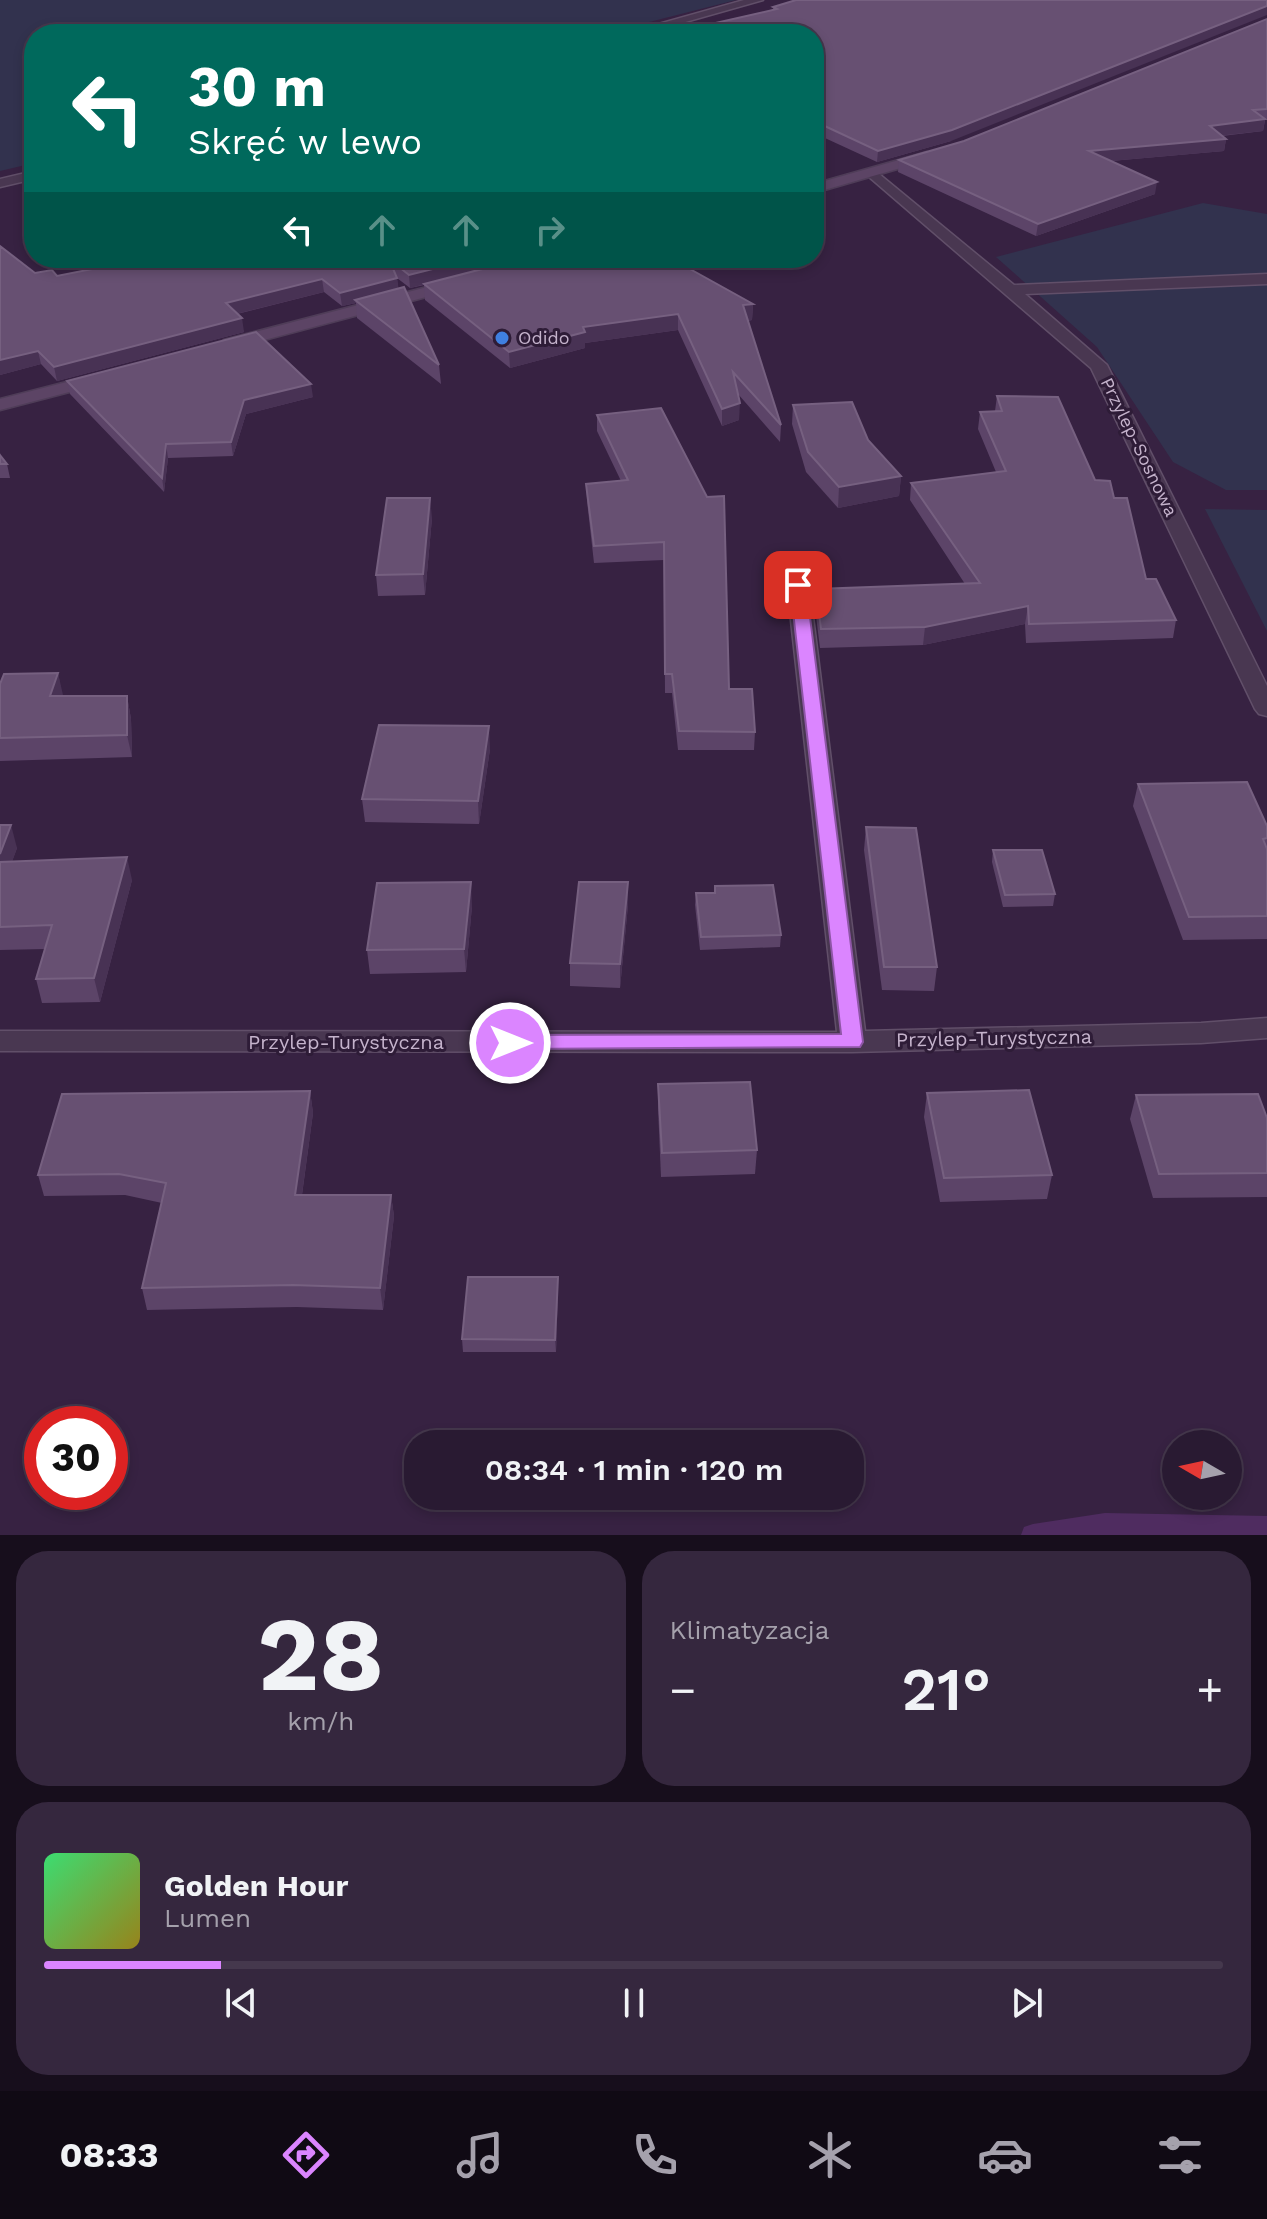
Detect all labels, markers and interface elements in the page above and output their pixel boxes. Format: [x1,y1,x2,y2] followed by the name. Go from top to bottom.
[188,54,326,120] text: 30 m
[56,56,160,160] icon: left
[188,121,422,163] text: Skręć w lewo
[276,208,320,252] icon: left
[360,208,404,252] icon: ahead
[444,208,488,252] icon: ahead
[528,208,572,252] icon: right
[518,327,570,348] place label: Odido
[493,329,511,347] marker: Odido
[1097,374,1182,520] street label: Przylep-Sosnowa
[764,551,832,619] pin
[776,563,820,607] icon: arrive
[468,1001,552,1085] position arrow
[896,1024,1092,1052] street label: Przylep-Turystyczna
[248,1030,444,1054] street label: Przylep-Turystyczna
[24,1406,128,1510] speed limit sign: 30
[1162,1430,1242,1510] north arrow
[1162,1430,1242,1510] map controls
[485,1452,783,1487] text: 08:34 · 1 min · 120 m
[257,1593,384,1715] text: 28
[670,1615,830,1645] text: Klimatyzacja
[902,1654,991,1725] text: 21°
[670,1664,696,1716] text: −
[1196,1664,1223,1716] text: +
[287,1706,354,1736] text: km/h
[164,1868,348,1903] text: Golden Hour
[164,1903,251,1933] text: Lumen
[219,1981,263,2025] icon: previous
[612,1981,656,2025] icon: pause
[1005,1981,1049,2025] icon: next
[278,2127,334,2183] icon: directions
[452,2127,508,2183] icon: music
[627,2127,683,2183] icon: phone
[802,2127,858,2183] icon: climate
[977,2127,1033,2183] icon: car
[1152,2127,1208,2183] icon: filters
[59,2134,159,2176] text: 08:33

